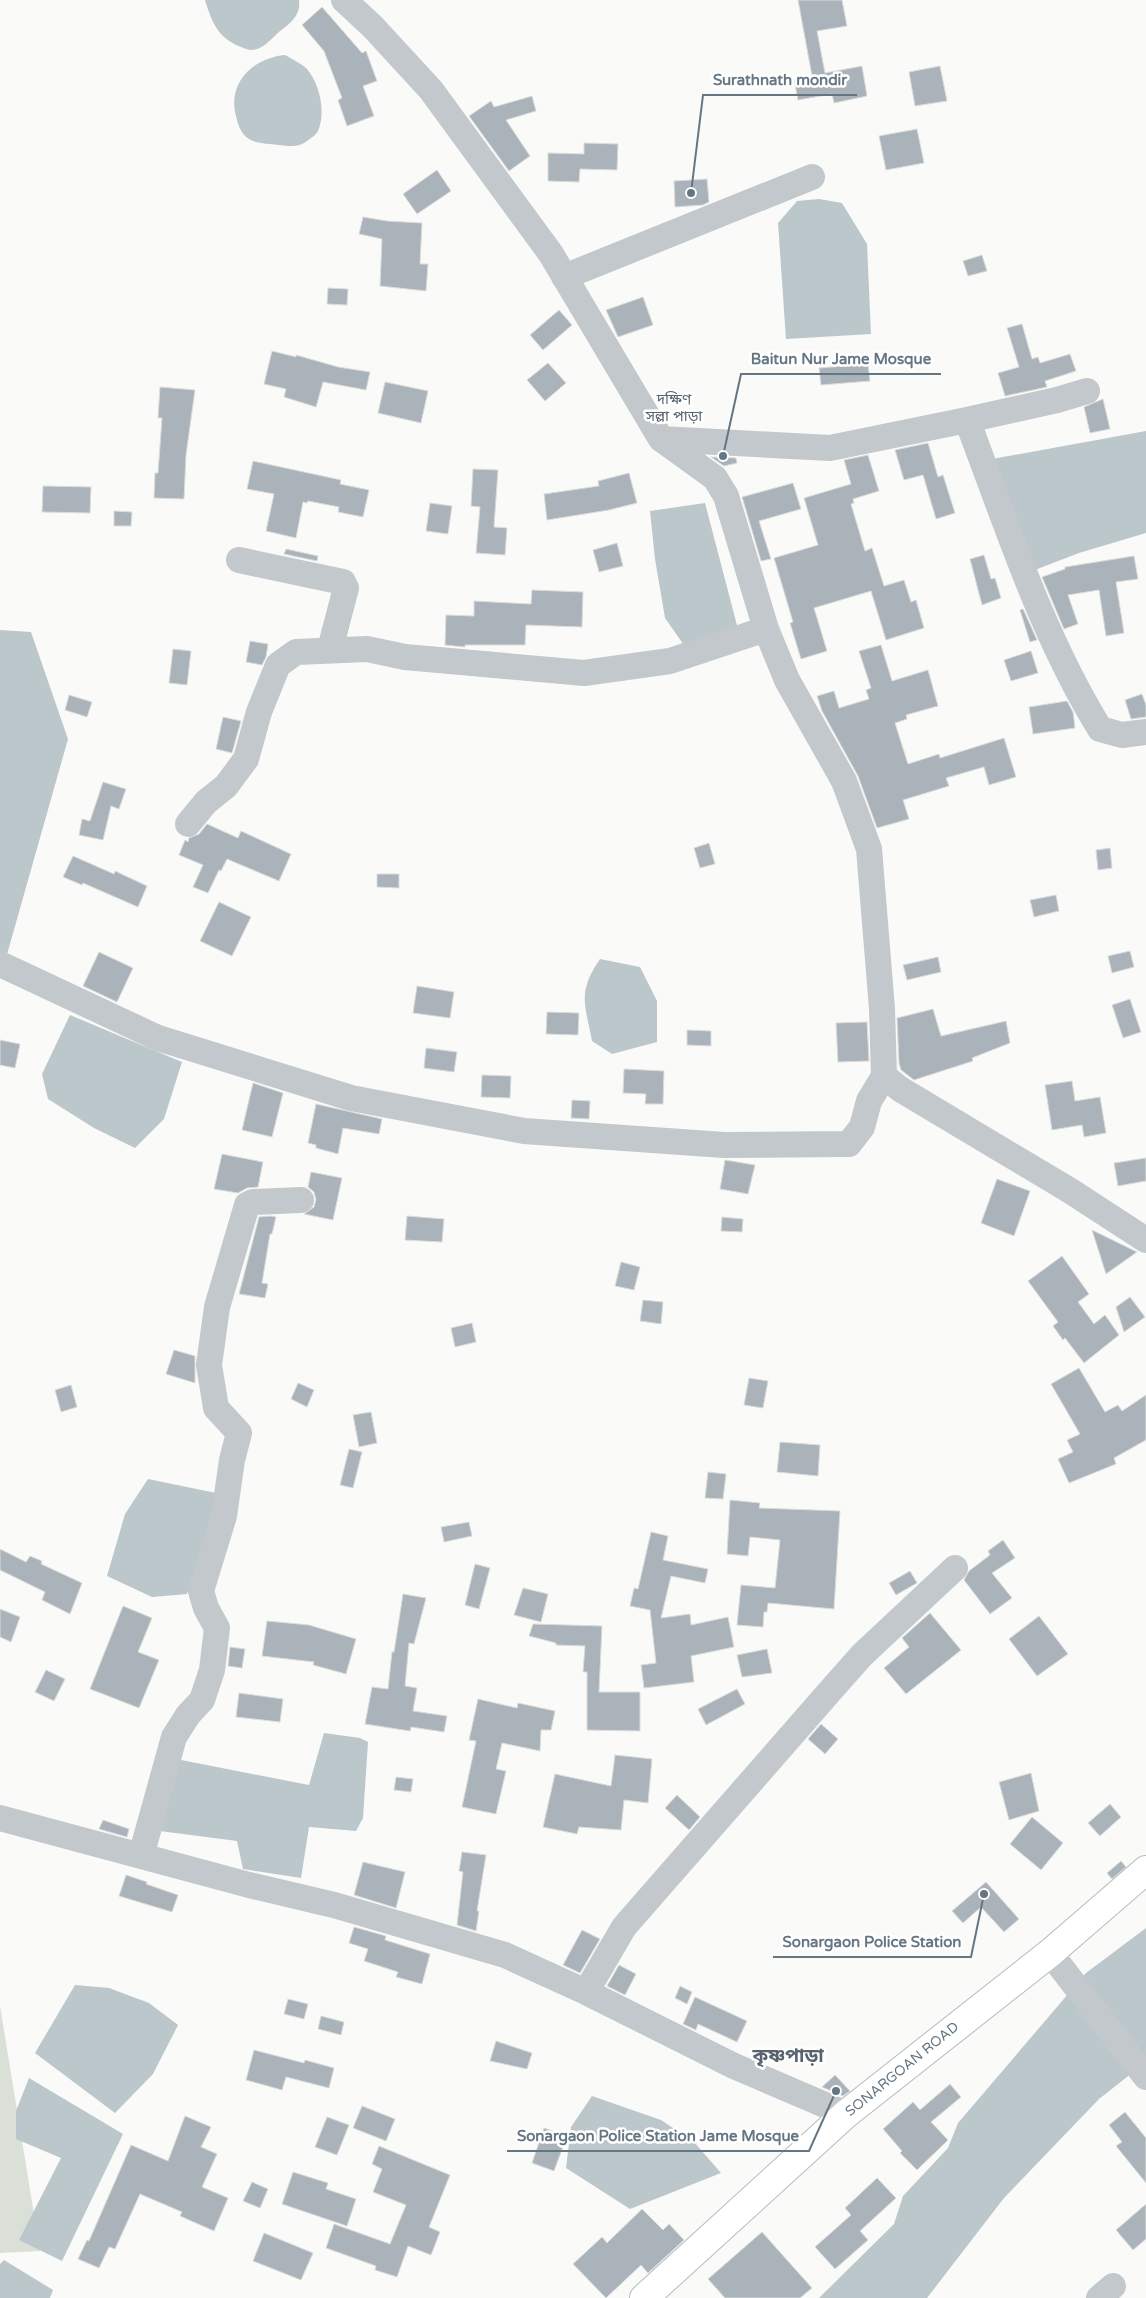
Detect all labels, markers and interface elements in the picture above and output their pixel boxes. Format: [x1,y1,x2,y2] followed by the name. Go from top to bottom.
[703,65,857,95] callout: Surathnath mondir
[713,71,847,89] text: Surathnath mondir
[741,344,941,374] callout: Baitun Nur Jame Mosque
[751,350,932,369] text: Baitun Nur Jame Mosque
[645,390,703,425] district label: দক্ষিণ সল্লা পাড়া
[773,1927,971,1957] callout: Sonargaon Police Station
[783,1933,961,1952] text: Sonargaon Police Station
[842,2018,962,2120] street label: SONARGOAN ROAD
[751,2045,824,2068] district label: কৃষ্ণপাড়া
[507,2121,809,2151] callout: Sonargaon Police Station Jame Mosque
[517,2127,800,2146] text: Sonargaon Police Station Jame Mosque

